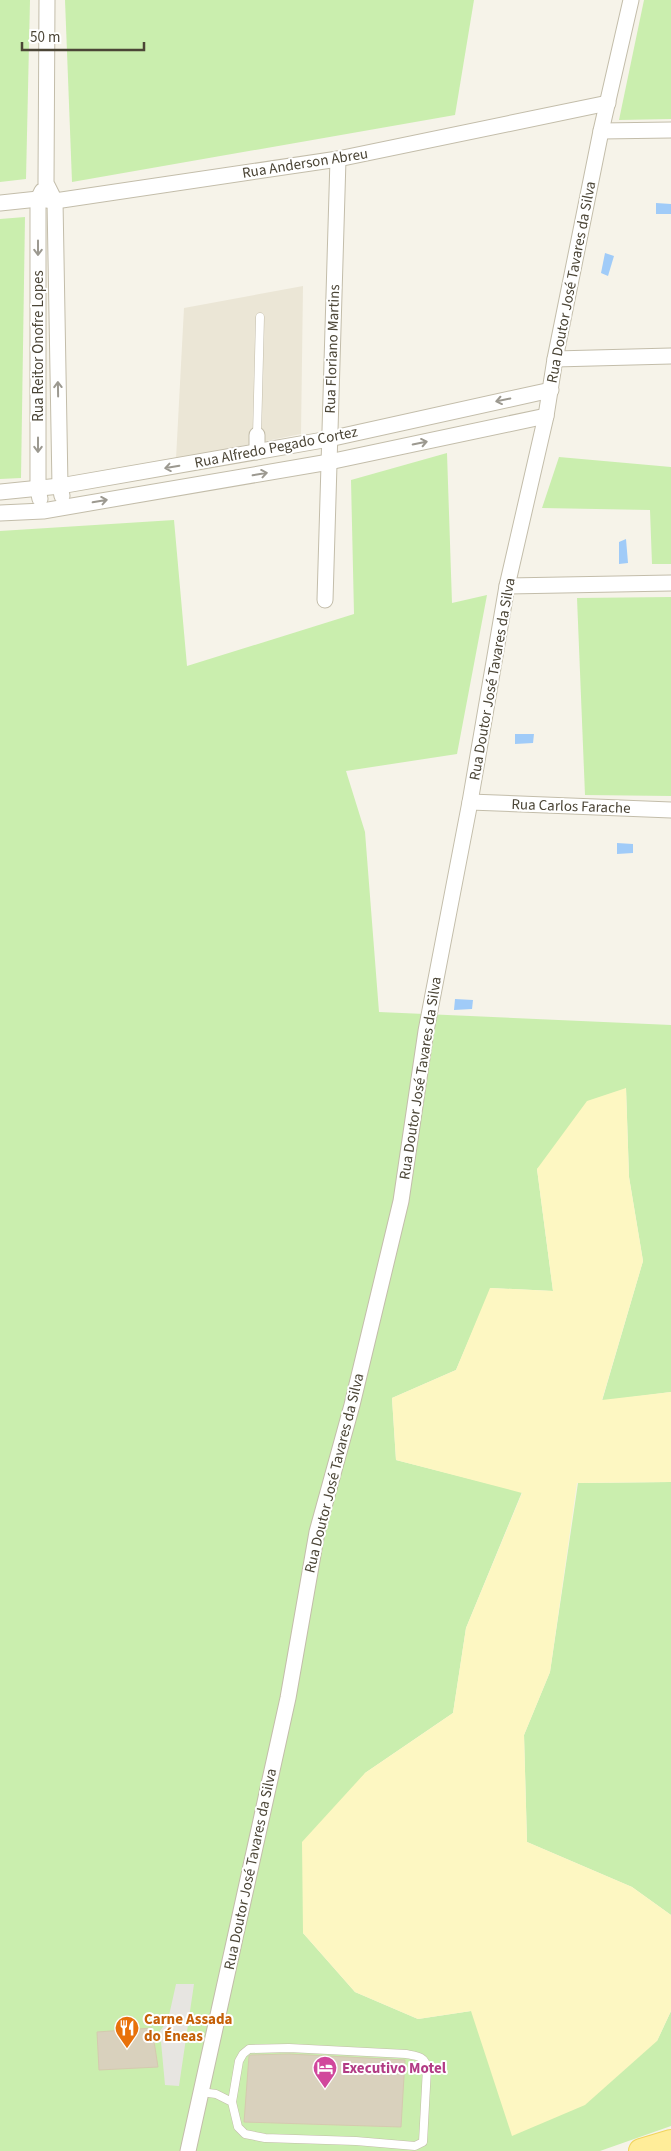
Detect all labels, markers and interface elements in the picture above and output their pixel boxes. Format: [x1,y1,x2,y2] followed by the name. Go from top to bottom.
[22,20,145,52] scale bar
[30,27,60,48] text: 50 m
[241,143,370,184] street label: Rua Anderson Abreu
[542,179,601,385] street label: Rua Doutor José Tavares da Silva
[33,239,43,255] one-way arrow
[28,270,49,422] street label: Rua Reitor Onofre Lopes
[320,284,345,414] street label: Rua Floriano Martins
[53,381,63,398] one-way arrow
[495,396,511,405] one-way arrow
[193,421,360,474] street label: Rua Alfredo Pegado Cortez
[33,436,43,453] one-way arrow
[412,437,428,447] one-way arrow
[164,462,180,472] one-way arrow
[252,468,268,478] one-way arrow
[92,496,108,506] one-way arrow
[464,576,521,782] street label: Rua Doutor José Tavares da Silva
[511,794,631,819] street label: Rua Carlos Farache
[394,975,447,1181] street label: Rua Doutor José Tavares da Silva
[299,1371,369,1575] street label: Rua Doutor José Tavares da Silva
[219,1767,282,1972] street label: Rua Doutor José Tavares da Silva
[144,2009,233,2047] place label: Carne Assada do Éneas
[114,2015,140,2049] restaurant icon: Carne Assada do Éneas
[312,2055,338,2089] hotel icon: Executivo Motel
[342,2058,447,2079] place label: Executivo Motel

